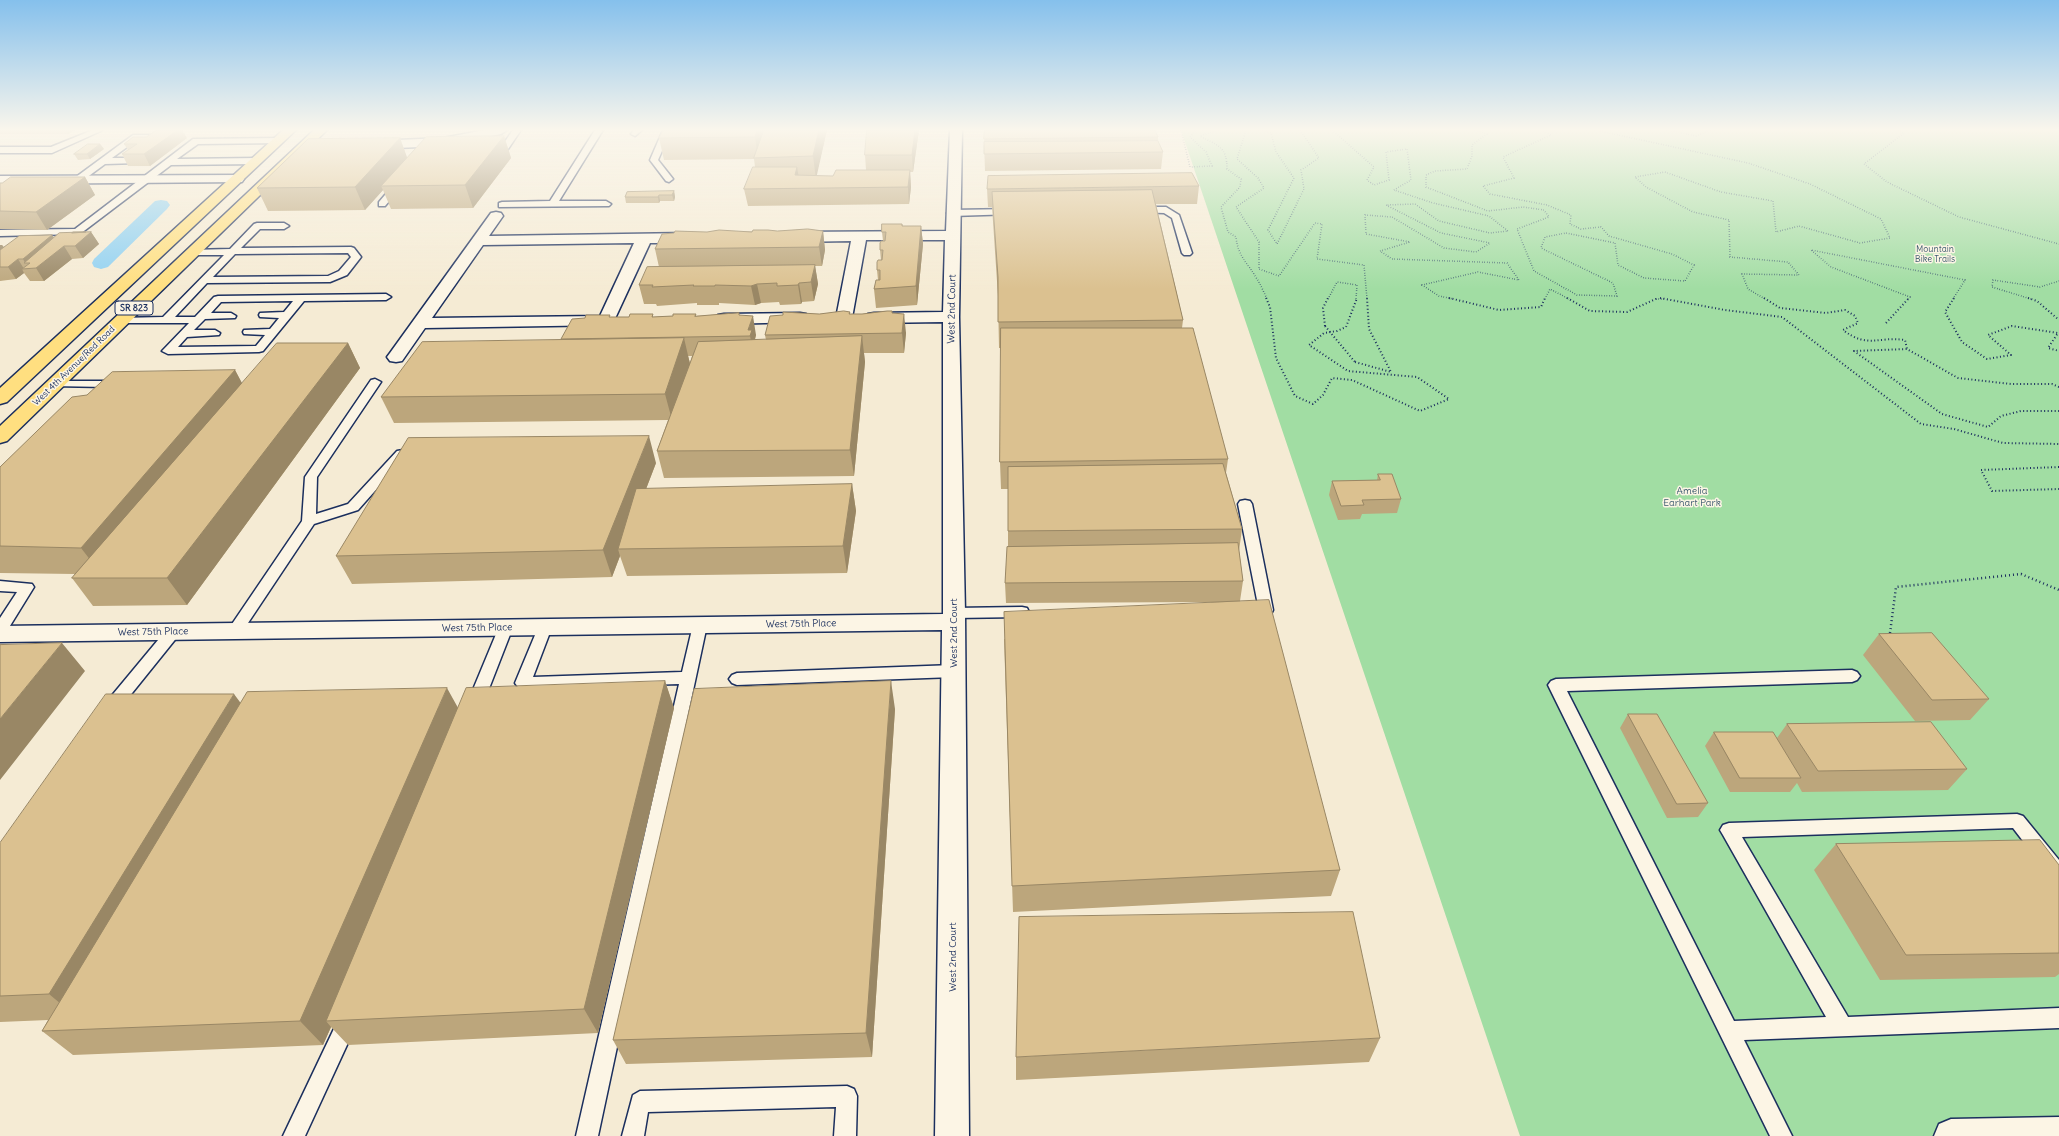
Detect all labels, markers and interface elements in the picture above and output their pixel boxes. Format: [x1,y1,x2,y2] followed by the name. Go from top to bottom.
[1915,244,1955,265] park label: Mountain Bike Trails
[945,274,959,344] street label: West 2nd Court
[115,301,153,315] road number: SR 823
[31,324,117,408] street label: West 4th Avenue/Red Road
[1663,485,1721,508] park label: Amelia Earhart Park
[948,598,960,668] street label: West 2nd Court
[766,617,836,631] street label: West 75th Place
[442,621,512,635] street label: West 75th Place
[118,625,188,639] street label: West 75th Place
[947,922,959,992] street label: West 2nd Court

